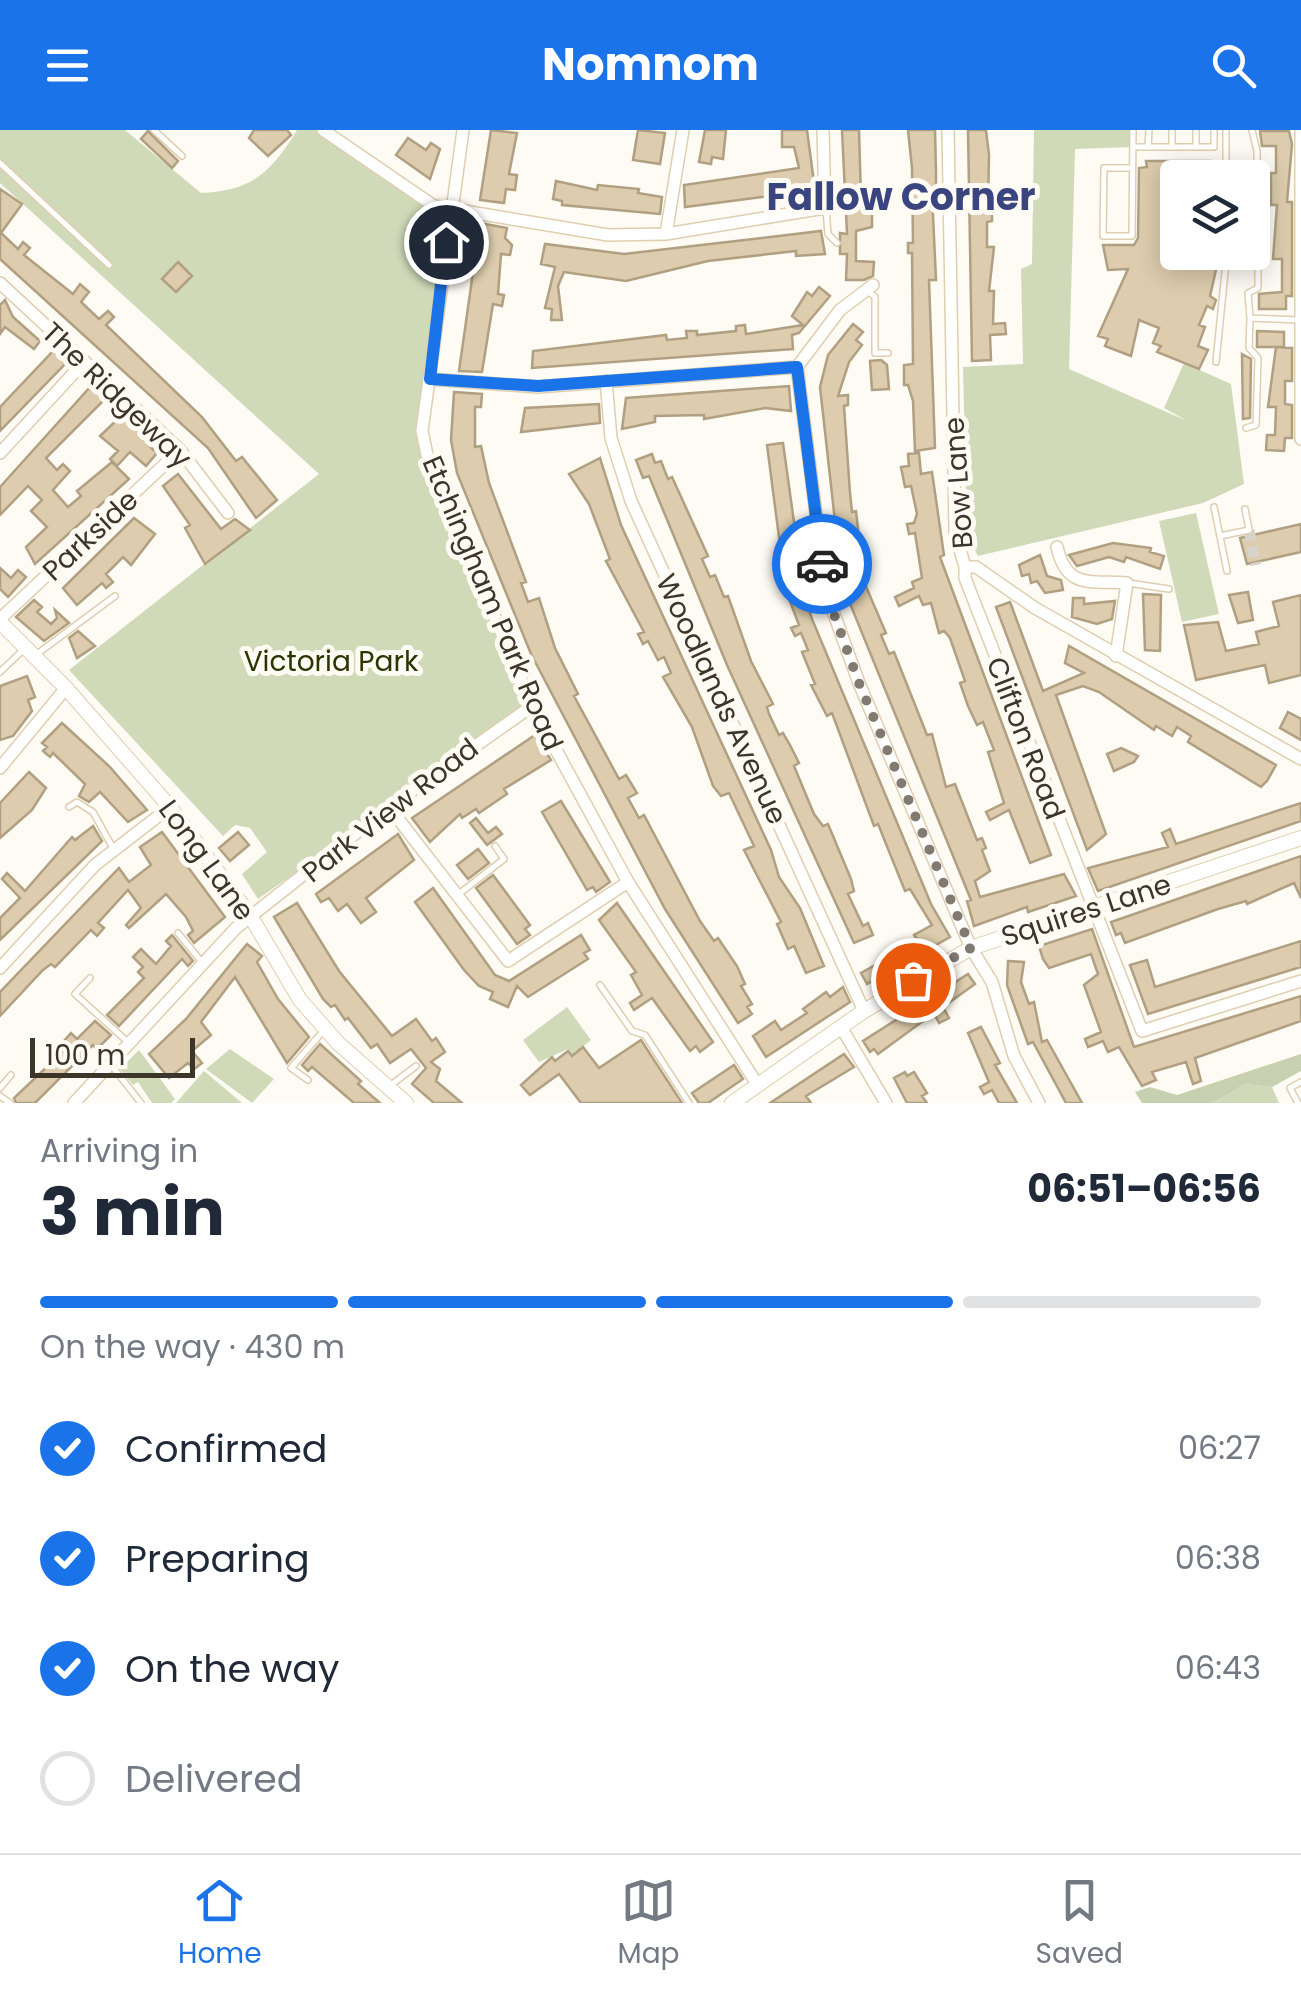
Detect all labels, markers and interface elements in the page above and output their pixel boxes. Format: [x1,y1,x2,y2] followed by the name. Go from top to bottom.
[542,33,759,96] text: Nomnom
[40,38,95,93] icon: menu
[1206,38,1261,93] icon: search
[1160,160,1270,270] map controls
[1160,160,1270,270] button: layers
[767,170,1035,223] district label: Fallow Corner
[404,200,489,285] pin
[419,215,474,270] icon: home
[33,314,200,477] street label: The Ridgeway
[934,416,983,550] street label: Bow Lane
[413,450,572,757] street label: Etchingham Park Road
[34,481,147,590] street label: Parkside
[772,514,872,614] courier
[795,537,850,592] icon: car
[646,568,797,831] street label: Woodlands Avenue
[244,642,419,681] park label: Victoria Park
[977,651,1074,825] street label: Clifton Road
[294,729,487,892] street label: Park View Road
[149,792,264,929] street label: Long Lane
[996,865,1176,956] street label: Squires Lane
[871,938,956,1023] pin
[886,953,941,1008] icon: bag
[30,1033,195,1078] scale bar
[45,1036,125,1075] text: 100 m
[40,1128,198,1173] text: Arriving in
[1027,1162,1261,1215] text: 06:51–06:56
[40,1167,225,1258] text: 3 min
[40,1324,345,1369] text: On the way · 430 m
[40,1421,95,1476] icon: check
[125,1422,327,1475] text: Confirmed
[1178,1425,1261,1470] text: 06:27
[40,1531,95,1586] icon: check
[125,1532,310,1585] text: Preparing
[1175,1535,1261,1580] text: 06:38
[40,1641,95,1696] icon: check
[125,1642,339,1695] text: On the way
[1175,1645,1261,1690] text: 06:43
[125,1752,302,1805] text: Delivered
[178,1873,262,1975] tab: Home
[618,1873,680,1975] tab: Map
[1036,1873,1123,1975] tab: Saved

